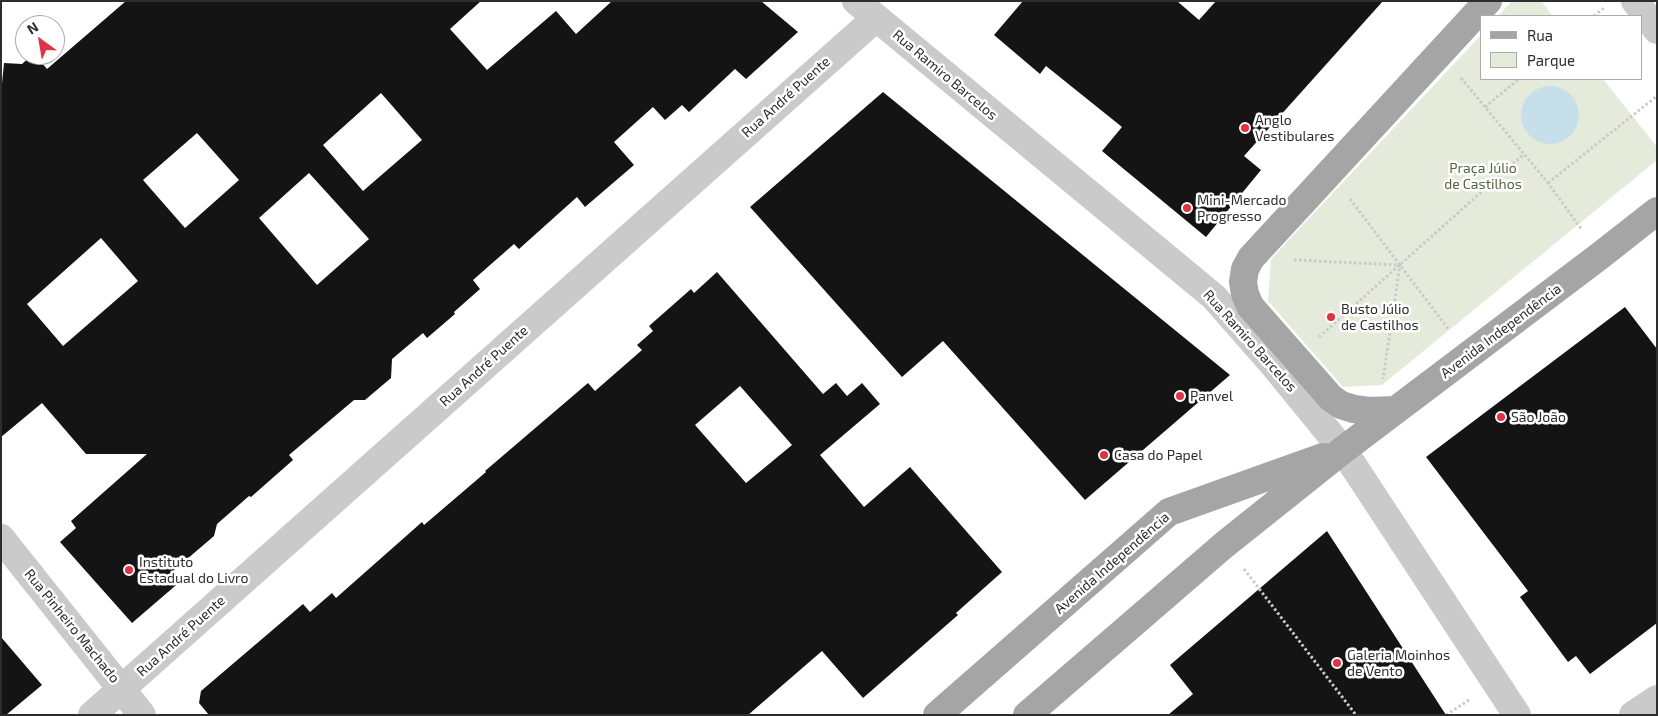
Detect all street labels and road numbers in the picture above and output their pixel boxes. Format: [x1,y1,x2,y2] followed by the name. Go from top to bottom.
[889,26,1001,124] street label: Rua Ramiro Barcelos
[738,53,834,141] street label: Rua André Puente
[1437,280,1565,382] street label: Avenida Independência
[1200,287,1300,395] street label: Rua Ramiro Barcelos
[436,322,532,410] street label: Rua André Puente
[1051,509,1173,617] street label: Avenida Independência
[21,566,123,686] street label: Rua Pinheiro Machado
[133,592,229,680] street label: Rua André Puente

